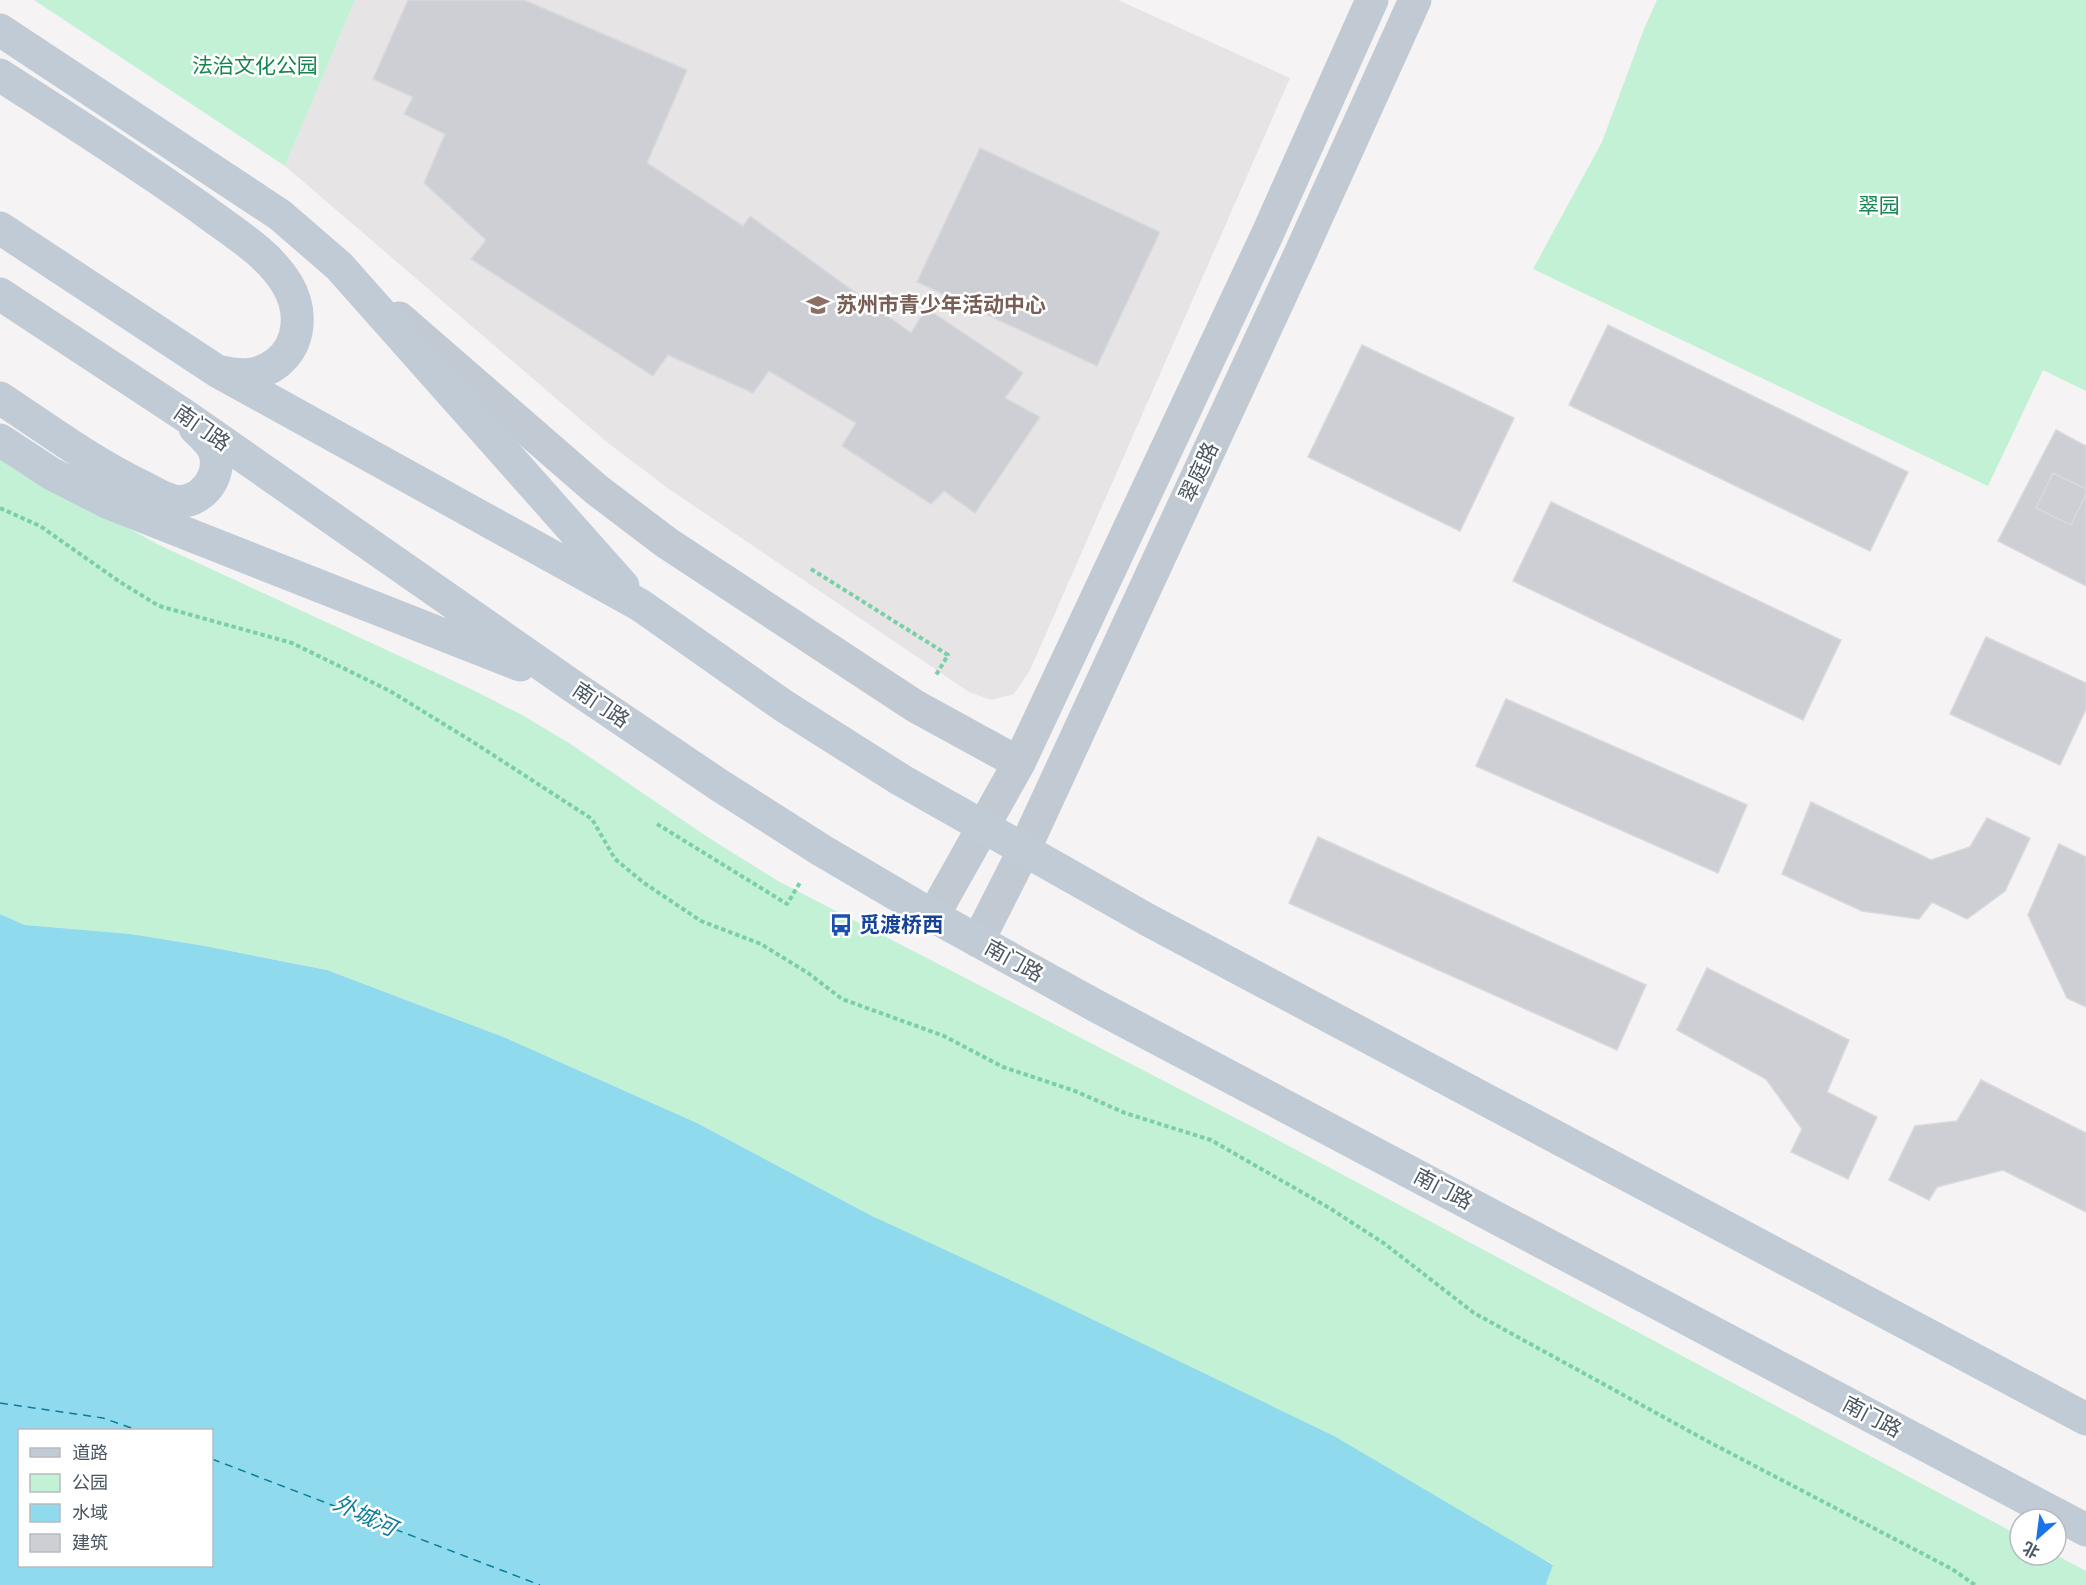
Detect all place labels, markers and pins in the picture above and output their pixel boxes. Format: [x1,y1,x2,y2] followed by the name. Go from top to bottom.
[836,291,1046,317] place label: 苏州市青少年活动中心
[805,292,831,318] school or university icon: 苏州市青少年活动中心
[859,911,943,937] place label: 觅渡桥西
[828,912,854,938] bus stop icon: 觅渡桥西

